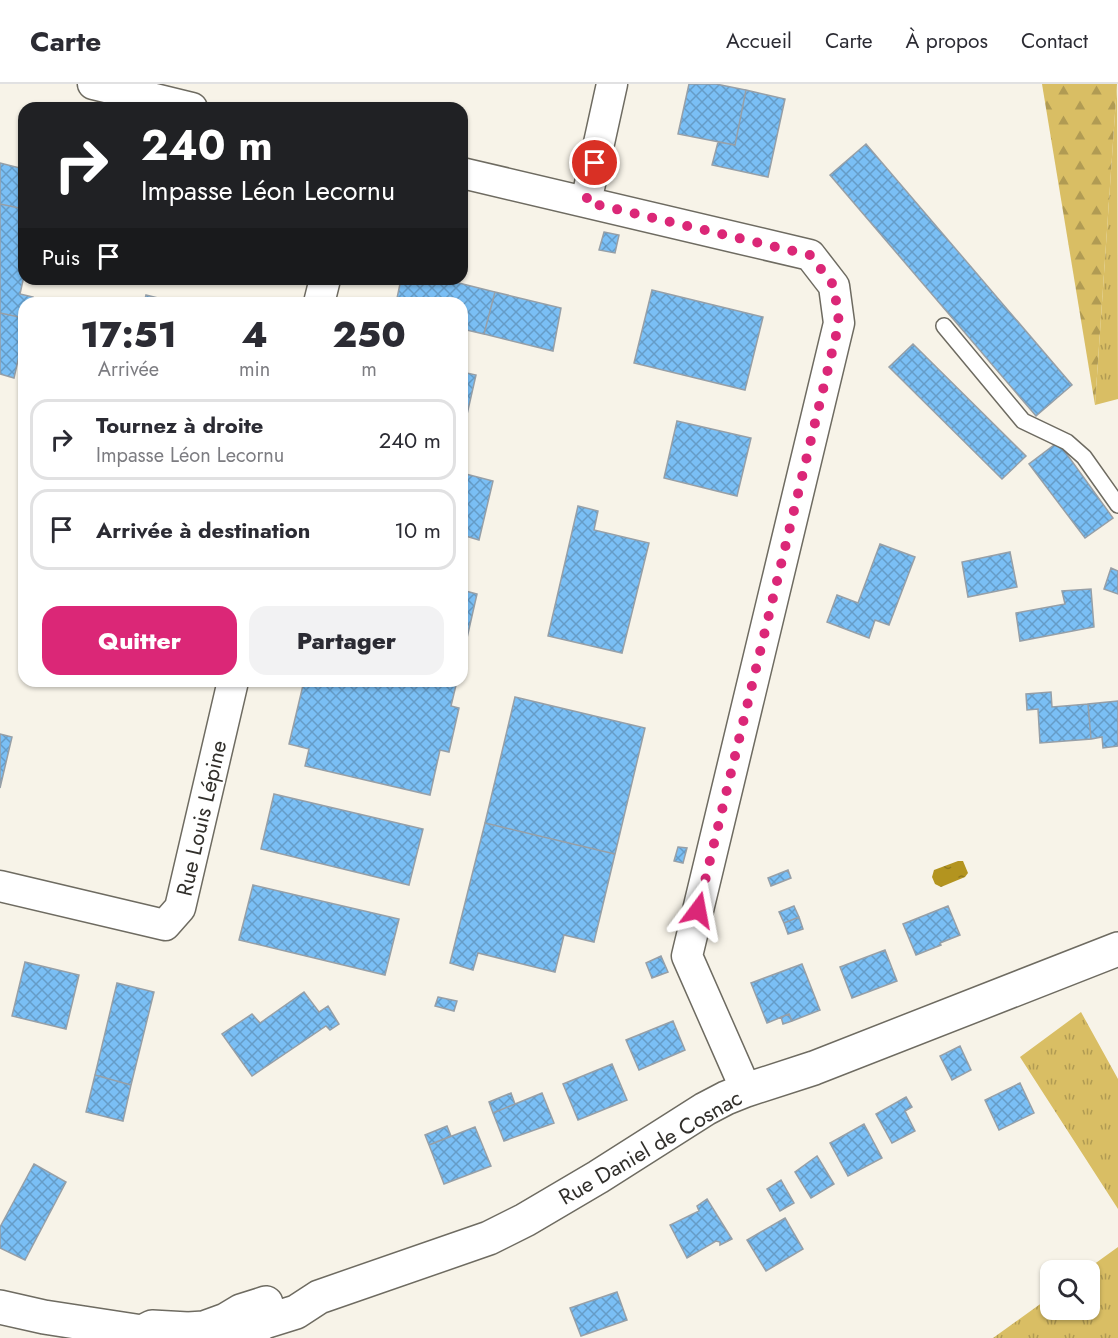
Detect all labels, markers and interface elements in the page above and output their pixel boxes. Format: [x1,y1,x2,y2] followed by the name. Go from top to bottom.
[30,21,101,62] text: Carte
[726,26,792,56] text: Accueil
[825,26,873,56] text: Carte
[906,26,988,56] text: À propos
[1021,26,1088,56] text: Contact
[141,115,273,176] text: 240 m
[42,126,120,204] icon: right
[569,137,620,188] pin
[578,146,611,179] icon: arrive
[141,171,395,210] text: Impasse Léon Lecornu
[92,240,125,273] icon: arrive
[42,241,80,273] text: Puis
[80,308,177,360] text: 17:51
[241,308,268,360] text: 4
[333,308,406,360] text: 250
[98,355,159,384] text: Arrivée
[239,355,270,384] text: min
[361,355,377,384] text: m
[96,409,263,441] text: Tournez à droite
[45,423,78,456] icon: right
[379,424,441,456] text: 240 m
[96,441,284,470] text: Impasse Léon Lecornu
[45,513,78,546] icon: arrive
[96,514,310,546] text: Arrivée à destination
[394,514,441,546] text: 10 m
[42,606,237,675] button: Quitter
[249,606,444,675] button: Partager
[168,737,234,899] street label: Rue Louis Lépine
[666,878,730,942] position arrow
[553,1081,747,1213] street label: Rue Daniel de Cosnac
[1040,1260,1100,1320] map controls
[1040,1260,1100,1320] button: search

